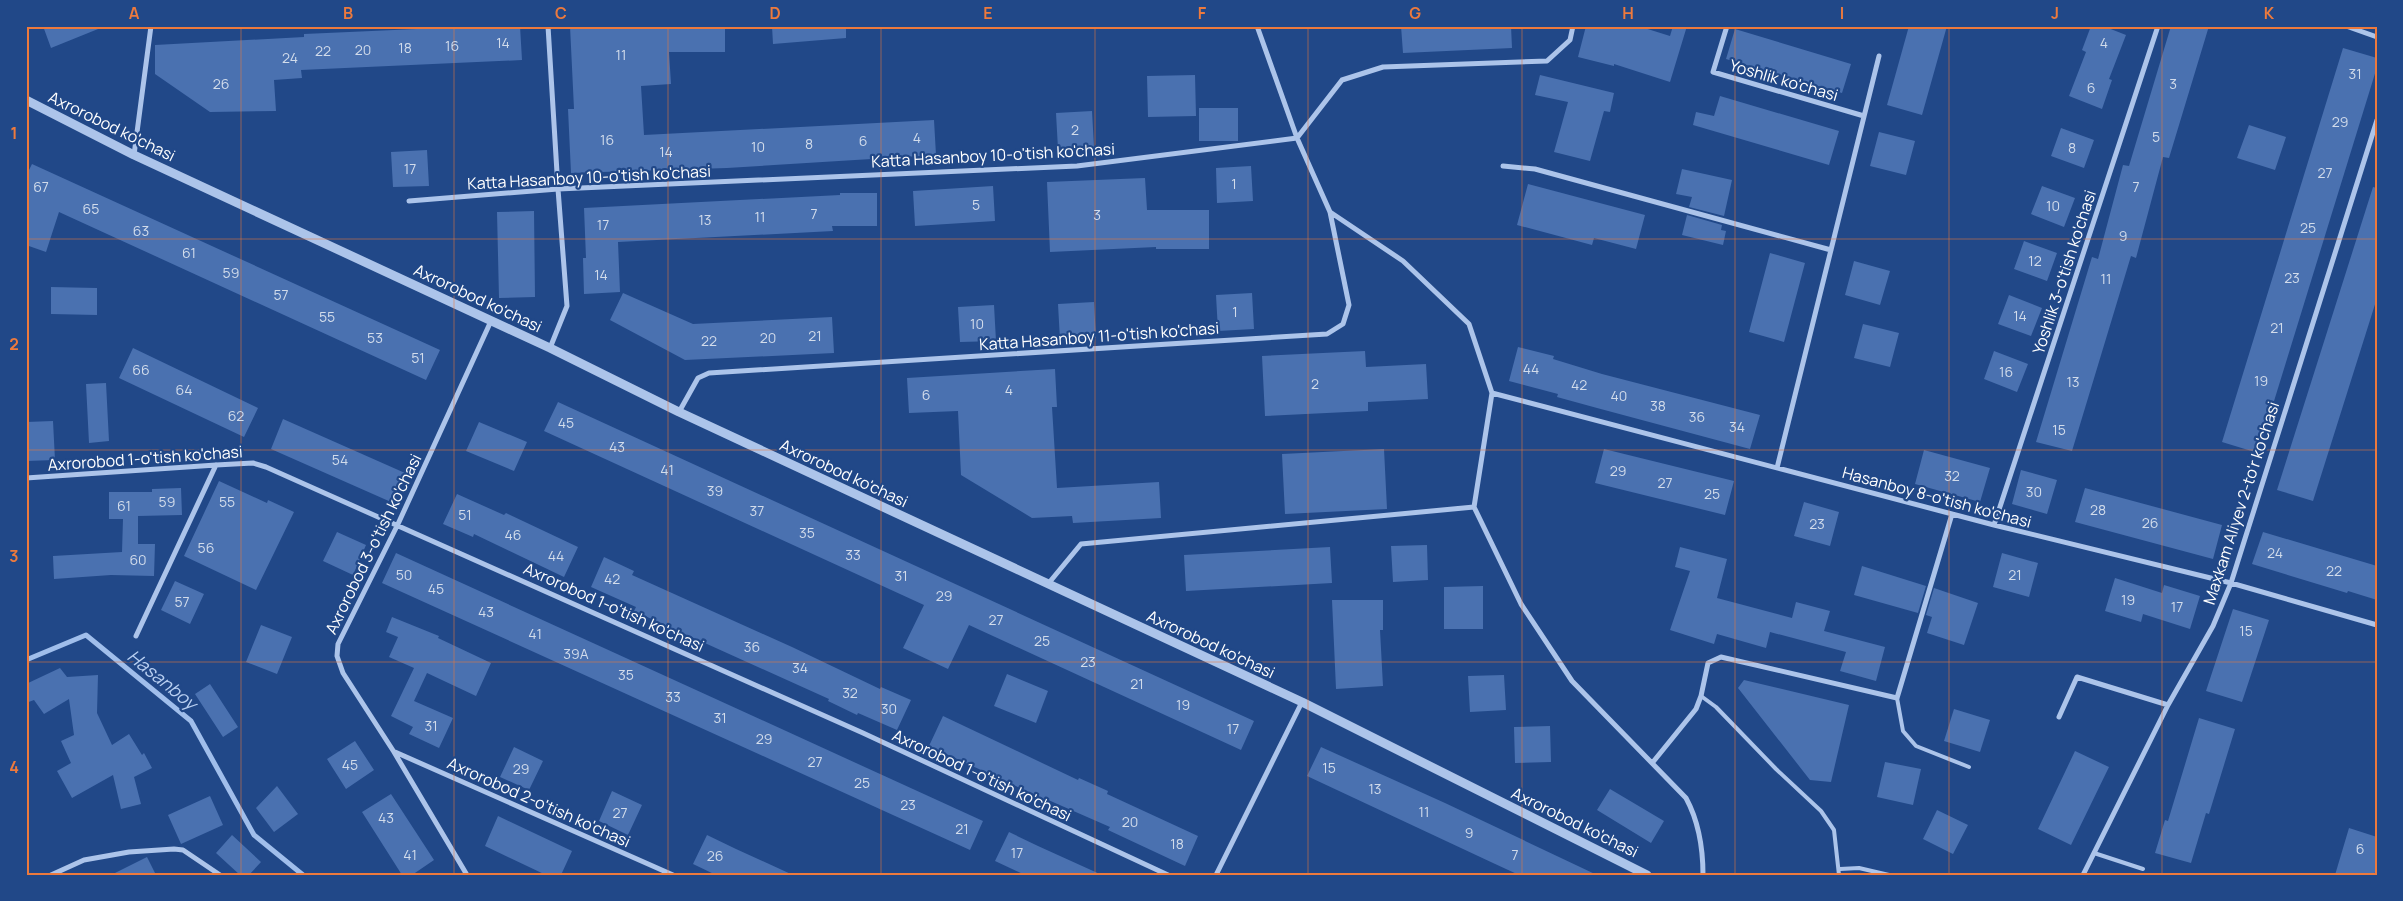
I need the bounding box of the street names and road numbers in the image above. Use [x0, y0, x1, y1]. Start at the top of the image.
street label: Yoshlik ko'chasi [1727, 54, 1841, 106]
street label: Axrorobod ko'chasi [45, 86, 179, 166]
street label: Katta Hasanboy 10-o'tish ko'chasi [871, 138, 1115, 172]
street label: Katta Hasanboy 10-o'tish ko'chasi [467, 160, 711, 194]
street label: Yoshlik 3-o'tish ko'chasi [2027, 187, 2101, 357]
street label: Axrorobod ko'chasi [410, 259, 546, 337]
street label: Katta Hasanboy 11-o'tish ko'chasi [978, 317, 1220, 355]
street label: Maxkam Aliyev 2-to'r ko'chasi [2198, 399, 2284, 607]
street label: Axrorobod ko'chasi [776, 434, 912, 512]
street label: Axrorobod 1-o'tish ko'chasi [47, 440, 243, 476]
street label: Axrorobod 3-o'tish ko'chasi [320, 450, 426, 638]
street label: Hasanboy 8-o'tish ko'chasi [1840, 461, 2034, 533]
street label: Axrorobod 1-o'tish ko'chasi [520, 557, 708, 657]
street label: Axrorobod ko'chasi [1143, 605, 1279, 683]
street label: Axrorobod 1-o'tish ko'chasi [889, 724, 1075, 826]
street label: Axrorobod 2-o'tish ko'chasi [444, 752, 634, 852]
street label: Axrorobod ko'chasi [1508, 782, 1642, 862]

